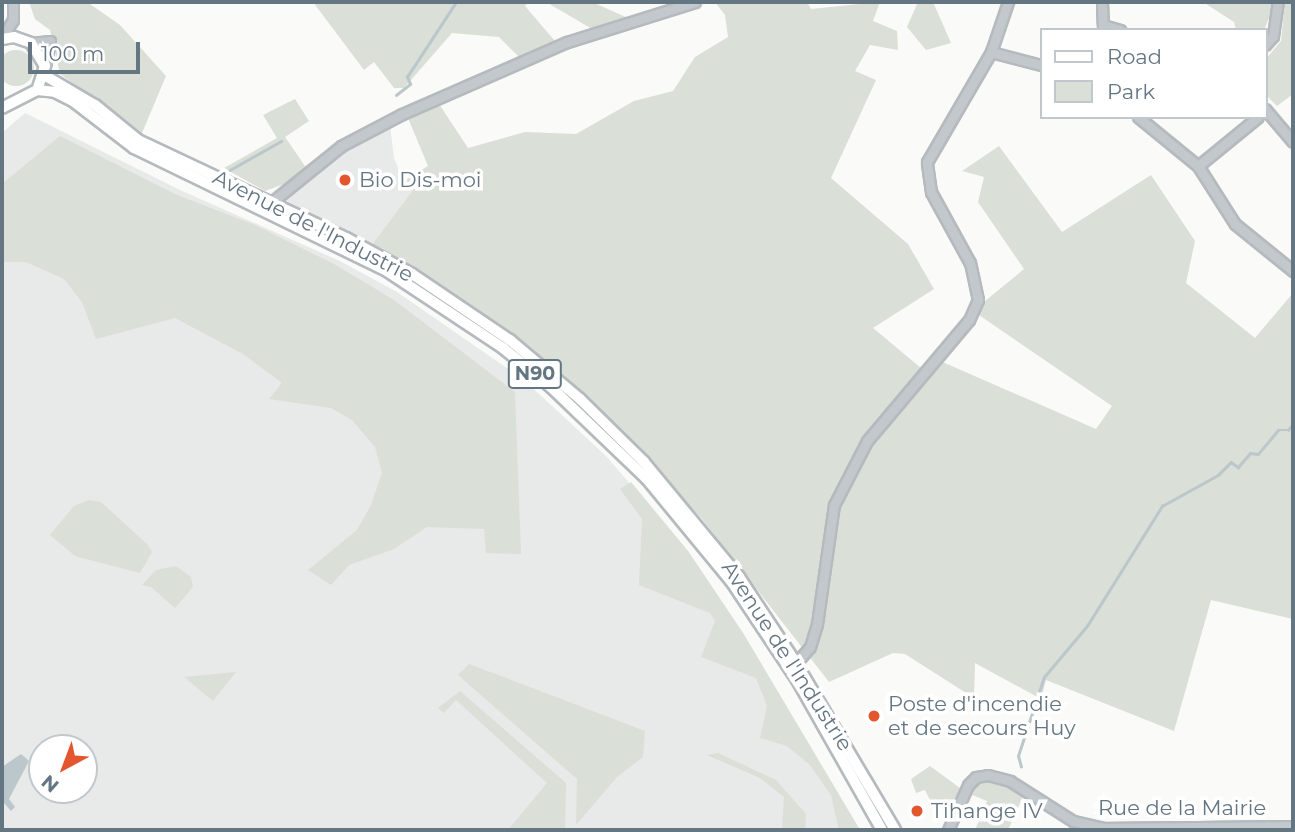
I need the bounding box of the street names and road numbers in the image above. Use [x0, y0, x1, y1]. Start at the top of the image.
street label: Avenue de l'Industrie [209, 165, 417, 287]
road number: N90 [507, 358, 563, 390]
street label: Avenue de l'Industrie [716, 556, 858, 756]
street label: Rue de la Mairie [1098, 795, 1266, 821]

